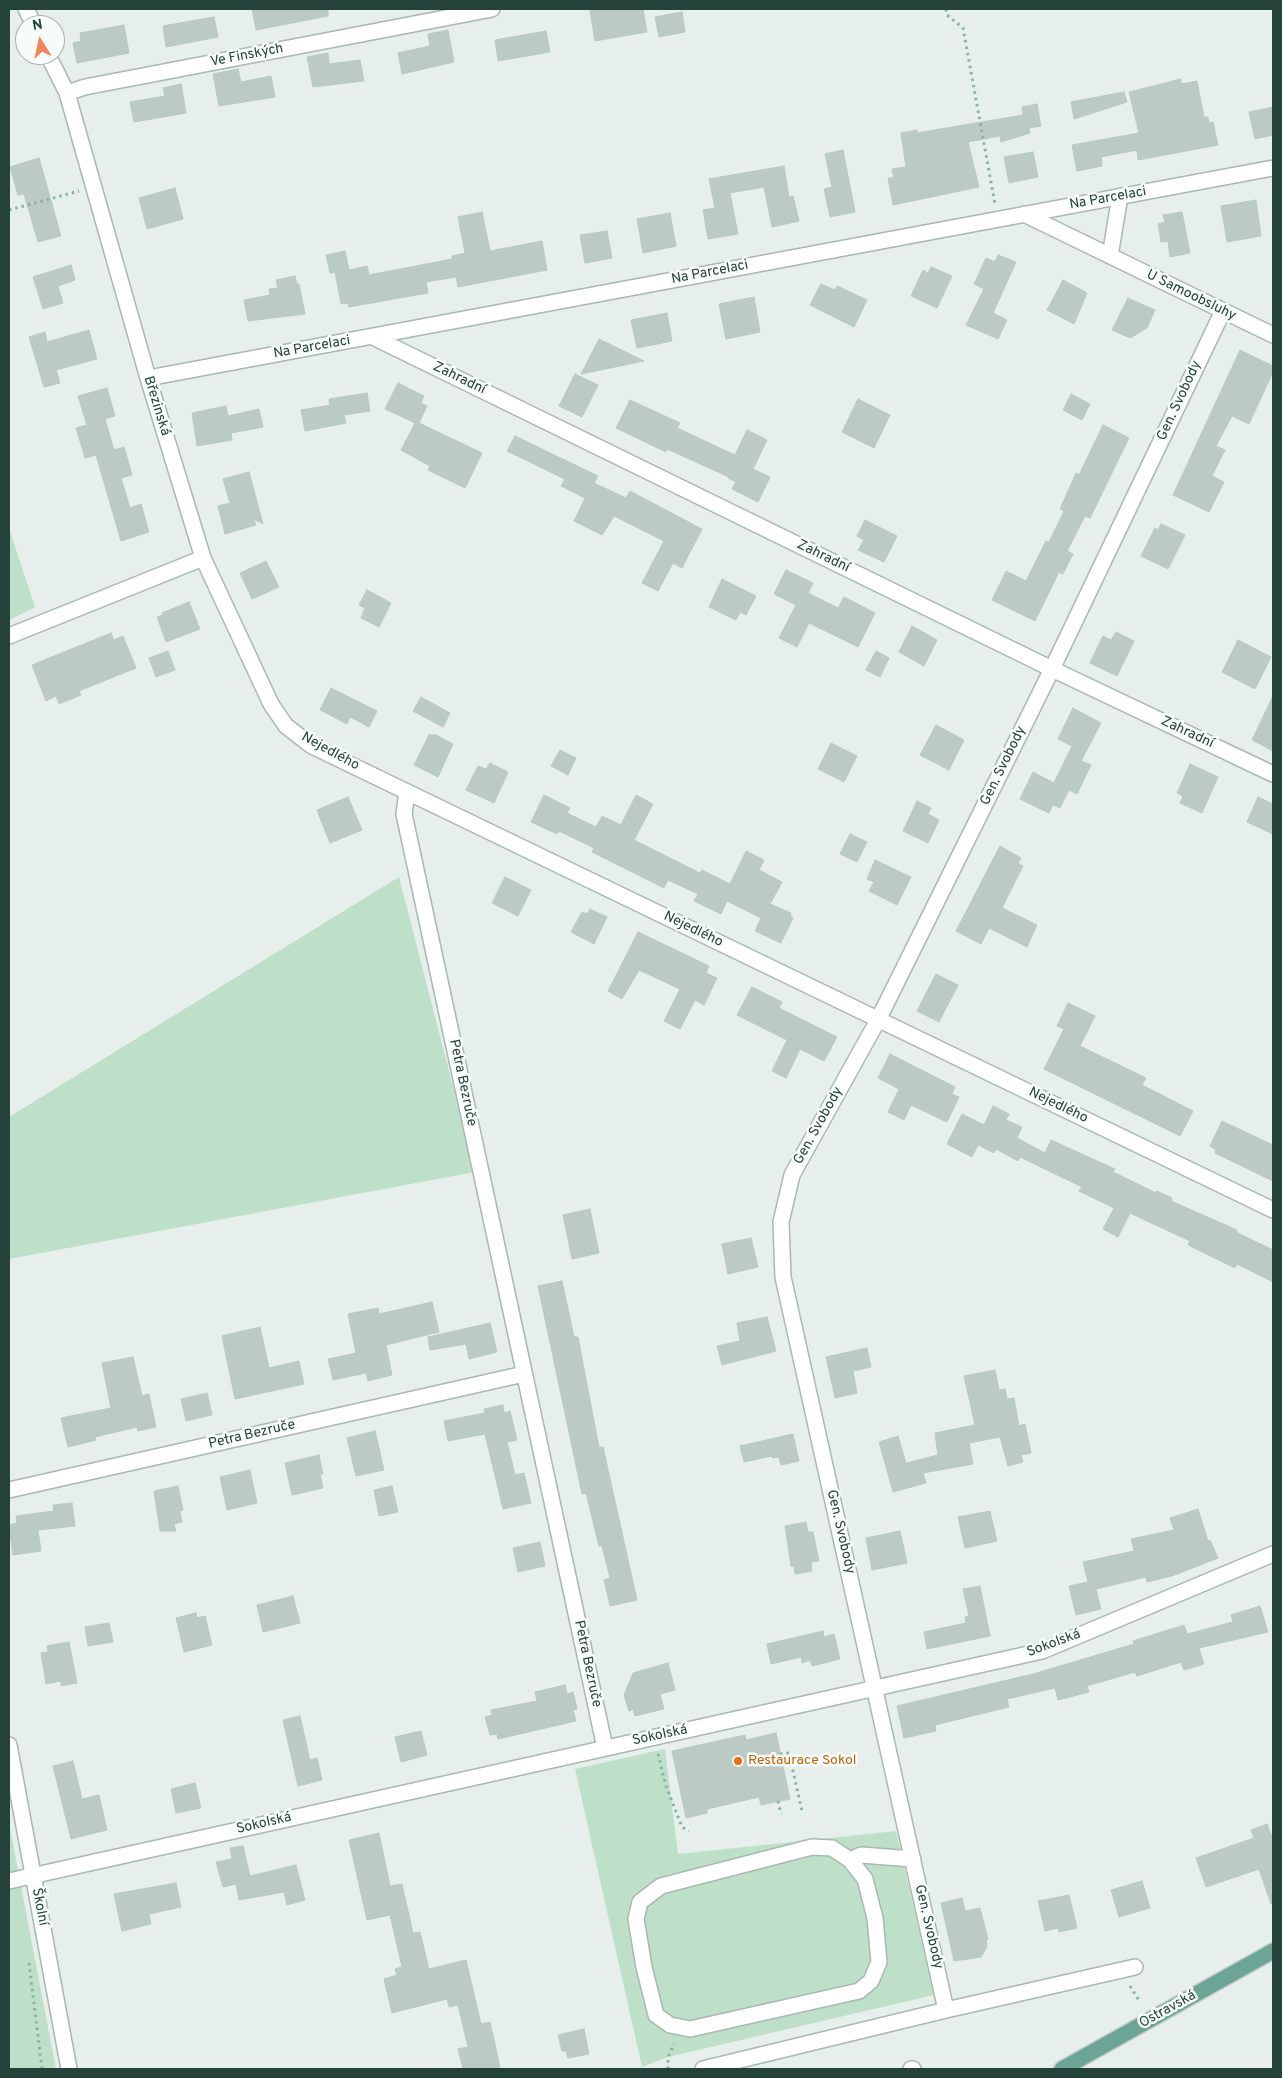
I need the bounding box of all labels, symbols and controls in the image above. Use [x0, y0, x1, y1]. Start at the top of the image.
north arrow [15, 15, 65, 65]
text: N [31, 16, 44, 35]
street label: Ve Finských [209, 41, 285, 71]
street label: Na Parcelaci [1068, 184, 1148, 214]
street label: Na Parcelaci [670, 257, 750, 289]
street label: U Samoobsluhy [1143, 267, 1239, 325]
street label: Na Parcelaci [272, 333, 352, 363]
street label: Gen. Svobody [1154, 358, 1206, 444]
street label: Zahradní [430, 359, 488, 399]
street label: Březinská [139, 374, 173, 438]
street label: Zahradní [794, 537, 852, 577]
street label: Zahradní [1158, 713, 1216, 753]
street label: Gen. Svobody [978, 724, 1030, 808]
street label: Nejedlého [298, 729, 362, 775]
street label: Nejedlého [661, 908, 725, 952]
street label: Petra Bezruče [445, 1038, 479, 1128]
street label: Gen. Svobody [791, 1084, 847, 1168]
street label: Nejedlého [1026, 1084, 1090, 1128]
street label: Petra Bezruče [207, 1417, 297, 1453]
street label: Gen. Svobody [822, 1488, 858, 1576]
street label: Petra Bezruče [570, 1619, 604, 1709]
street label: Sokolská [1025, 1627, 1083, 1661]
street label: Sokolská [631, 1722, 689, 1750]
place label: Restaurace Sokol [748, 1753, 856, 1769]
marker: Restaurace Sokol [732, 1755, 744, 1767]
street label: Sokolská [235, 1810, 293, 1838]
street label: Gen. Svobody [910, 1883, 946, 1971]
street label: Školní [27, 1887, 51, 1927]
street label: Ostravská [1137, 1988, 1199, 2032]

